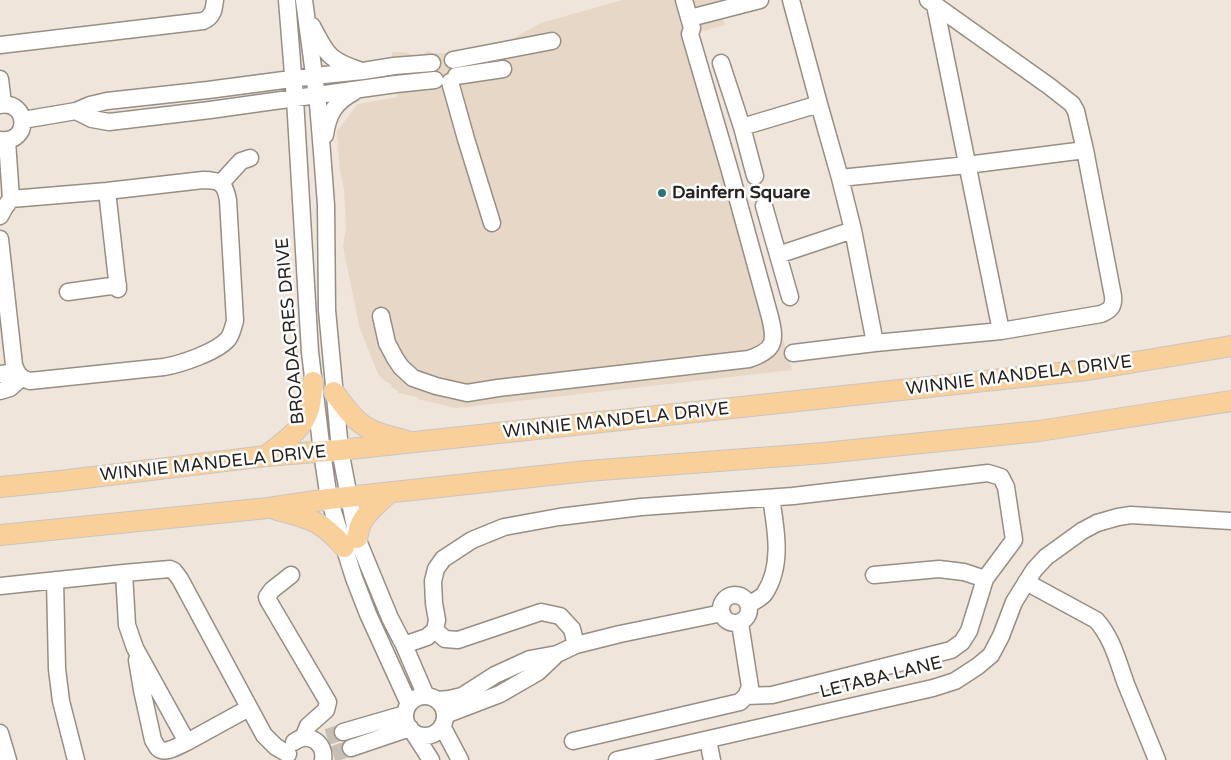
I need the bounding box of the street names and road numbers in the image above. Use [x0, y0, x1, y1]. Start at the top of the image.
street label: BROADACRES DRIVE [272, 237, 310, 425]
street label: WINNIE MANDELA DRIVE [905, 351, 1133, 401]
street label: WINNIE MANDELA DRIVE [502, 398, 730, 444]
street label: WINNIE MANDELA DRIVE [99, 441, 327, 487]
street label: LETABA LANE [818, 652, 944, 704]

